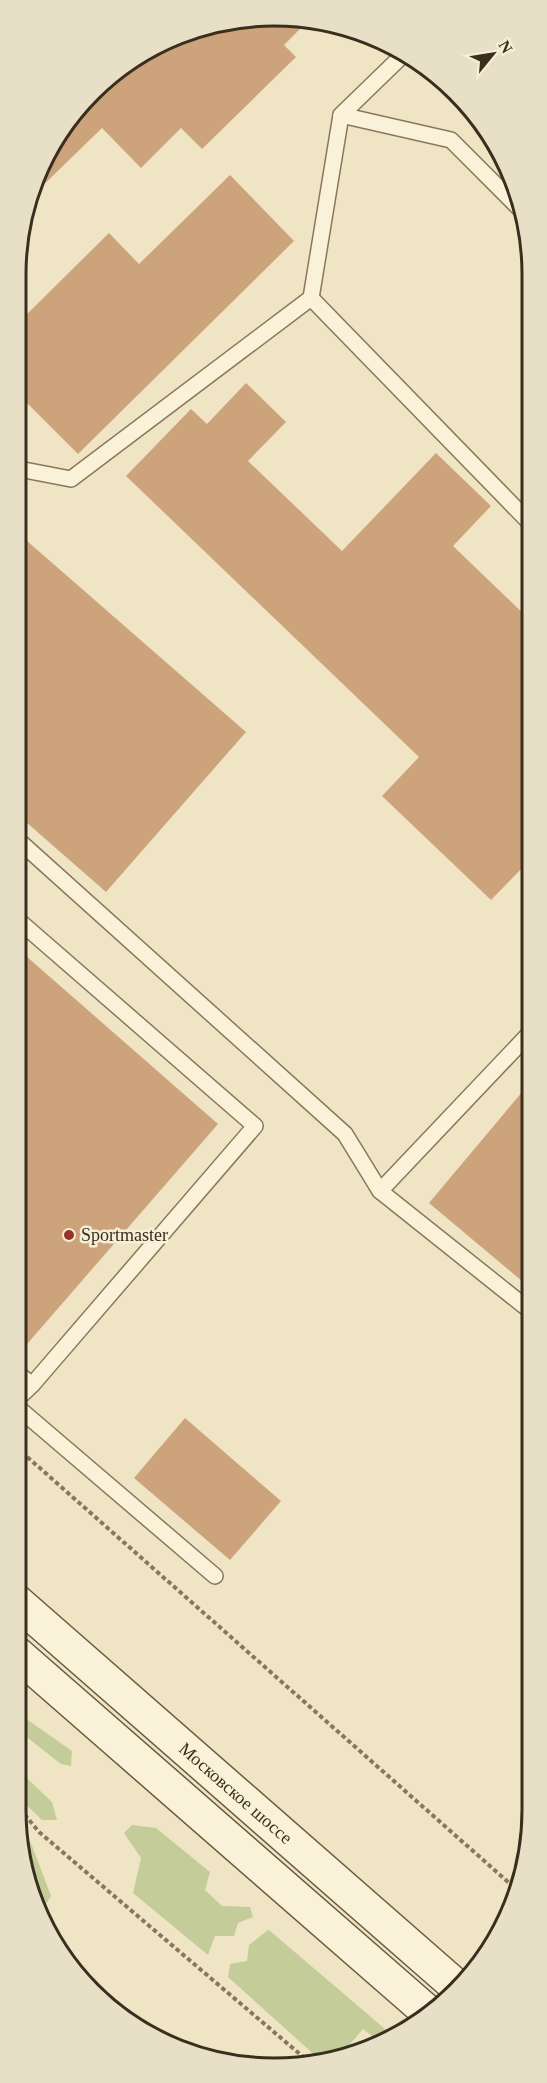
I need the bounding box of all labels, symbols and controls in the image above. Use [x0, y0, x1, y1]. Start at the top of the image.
north arrow [463, 24, 523, 84]
text: N [495, 37, 516, 56]
place label: Sportmaster [81, 1225, 168, 1245]
marker: Sportmaster [62, 1228, 76, 1242]
street label: Московское шоссе [175, 1739, 296, 1848]

